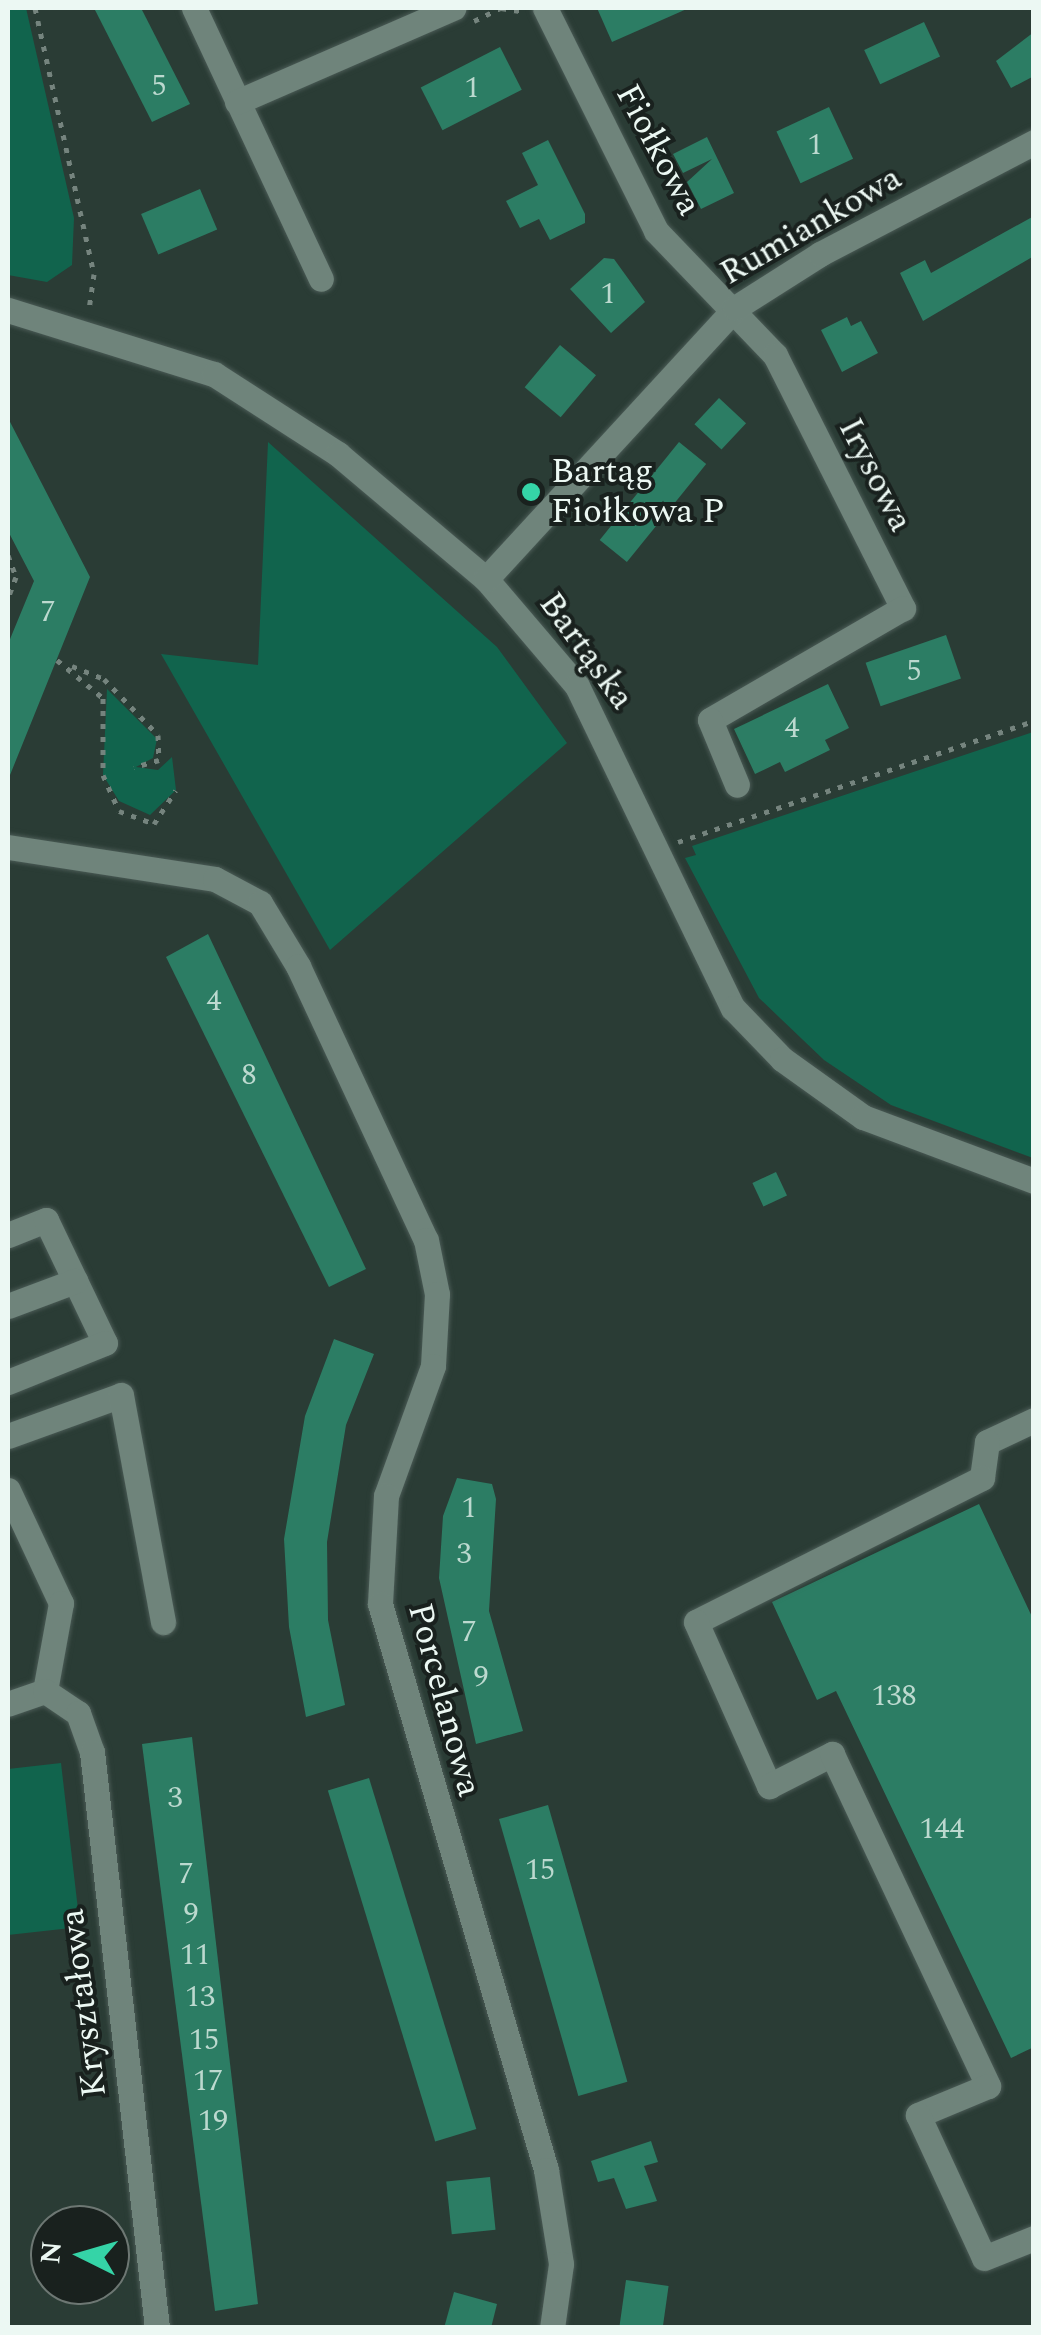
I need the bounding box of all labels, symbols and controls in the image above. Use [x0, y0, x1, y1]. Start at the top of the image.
house number: 5 [152, 68, 166, 104]
house number: 1 [465, 70, 479, 106]
street label: Fiołkowa [606, 77, 710, 223]
house number: 1 [808, 127, 822, 163]
street label: Rumiankowa [713, 157, 909, 295]
house number: 1 [601, 276, 615, 312]
street label: Irysowa [829, 411, 921, 539]
place label: Bartąg Fiołkowa P [551, 451, 725, 533]
marker: Bartąg Fiołkowa P [520, 481, 542, 503]
street label: Bartąska [529, 584, 643, 718]
house number: 7 [41, 594, 55, 630]
house number: 5 [907, 653, 921, 689]
house number: 4 [785, 710, 799, 746]
house number: 4 [207, 983, 221, 1019]
house number: 8 [242, 1057, 256, 1093]
house number: 1 [462, 1490, 476, 1526]
house number: 3 [457, 1536, 471, 1572]
street label: Porcelanowa [398, 1599, 490, 1801]
house number: 7 [462, 1614, 476, 1650]
house number: 9 [474, 1659, 488, 1695]
house number: 138 [872, 1678, 916, 1714]
house number: 3 [168, 1780, 182, 1816]
house number: 144 [920, 1811, 964, 1847]
house number: 15 [525, 1852, 555, 1888]
house number: 7 [179, 1856, 193, 1892]
house number: 9 [184, 1896, 198, 1932]
street label: Kryształowa [52, 1906, 116, 2100]
house number: 11 [180, 1937, 210, 1973]
house number: 13 [185, 1979, 215, 2015]
house number: 15 [189, 2022, 219, 2058]
house number: 17 [193, 2063, 223, 2099]
house number: 19 [198, 2103, 228, 2139]
north arrow [30, 2205, 130, 2305]
text: N [29, 2239, 74, 2266]

